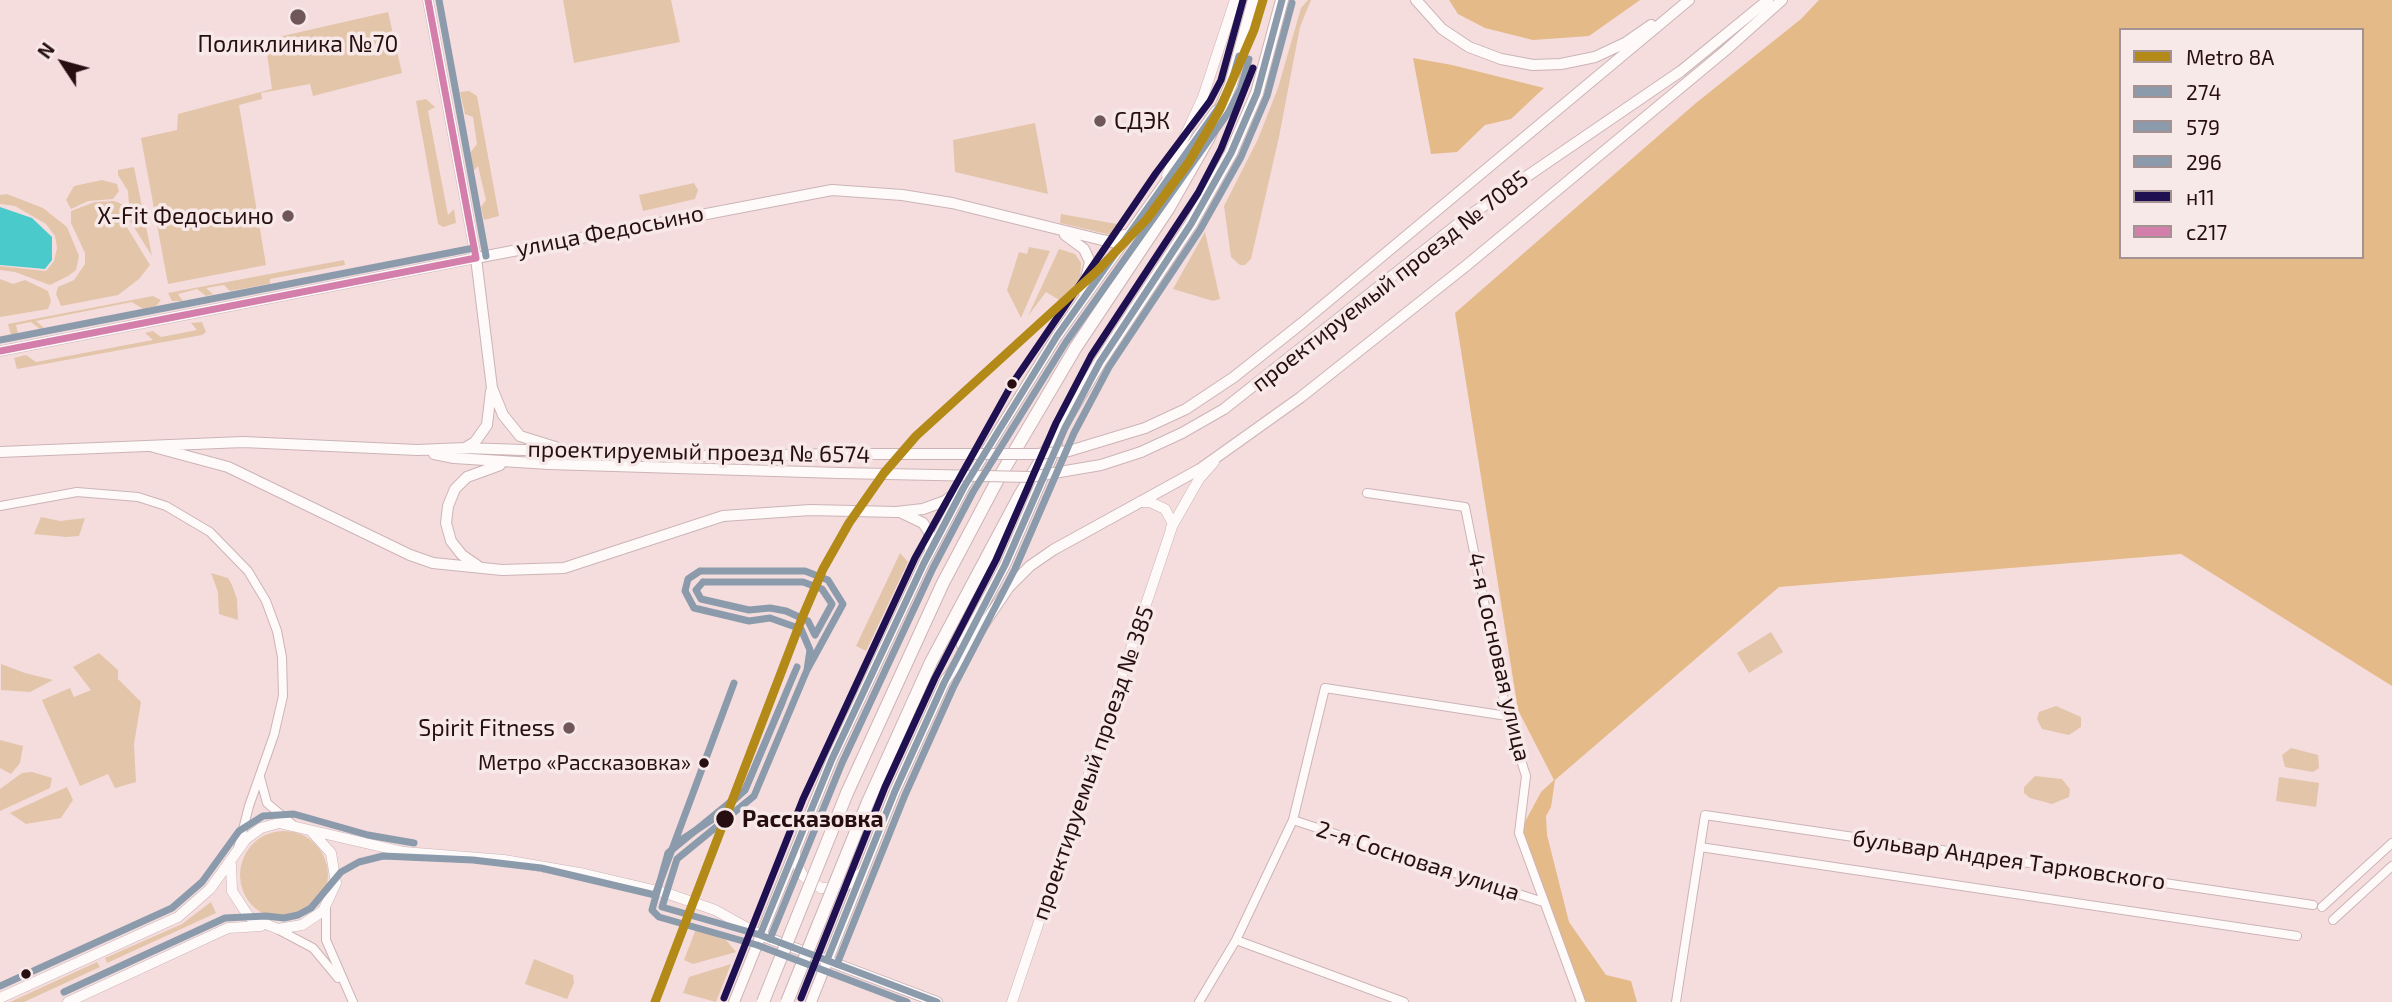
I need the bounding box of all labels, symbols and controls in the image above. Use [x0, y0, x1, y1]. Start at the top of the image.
marker: Поликлиника №70 [288, 7, 308, 27]
north arrow [28, 28, 98, 98]
legend [2119, 28, 2364, 259]
place label: Поликлиника №70 [198, 30, 398, 58]
text: N [32, 38, 59, 63]
text: Metro 8А [2186, 44, 2274, 69]
text: 274 [2186, 79, 2221, 104]
place label: СДЭК [1114, 107, 1170, 135]
marker: СДЭК [1092, 113, 1108, 129]
text: 579 [2186, 114, 2220, 139]
text: 296 [2186, 149, 2222, 174]
street label: проектируемый проезд № 7085 [1246, 164, 1534, 398]
text: н11 [2186, 184, 2215, 209]
street label: улица Федосьино [514, 199, 706, 263]
place label: X-Fit Федосьино [97, 202, 274, 230]
marker: X-Fit Федосьино [280, 208, 296, 224]
text: с217 [2186, 219, 2227, 244]
unlabelled marker [1005, 377, 1019, 391]
street label: проектируемый проезд № 6574 [527, 435, 871, 469]
street label: 4-я Сосновая улица [1462, 550, 1536, 764]
street label: проектируемый проезд № 385 [1026, 602, 1160, 924]
place label: Spirit Fitness [418, 714, 555, 742]
marker: Spirit Fitness [561, 720, 577, 736]
place label: Метро «Рассказовка» [478, 750, 691, 776]
marker: Метро «Рассказовка» [697, 756, 711, 770]
place label: Рассказовка [742, 805, 884, 833]
marker: Рассказовка [714, 808, 736, 830]
street label: 2-я Сосновая улица [1313, 815, 1523, 907]
street label: бульвар Андрея Тарковского [1851, 824, 2167, 896]
unlabelled marker [19, 967, 33, 981]

